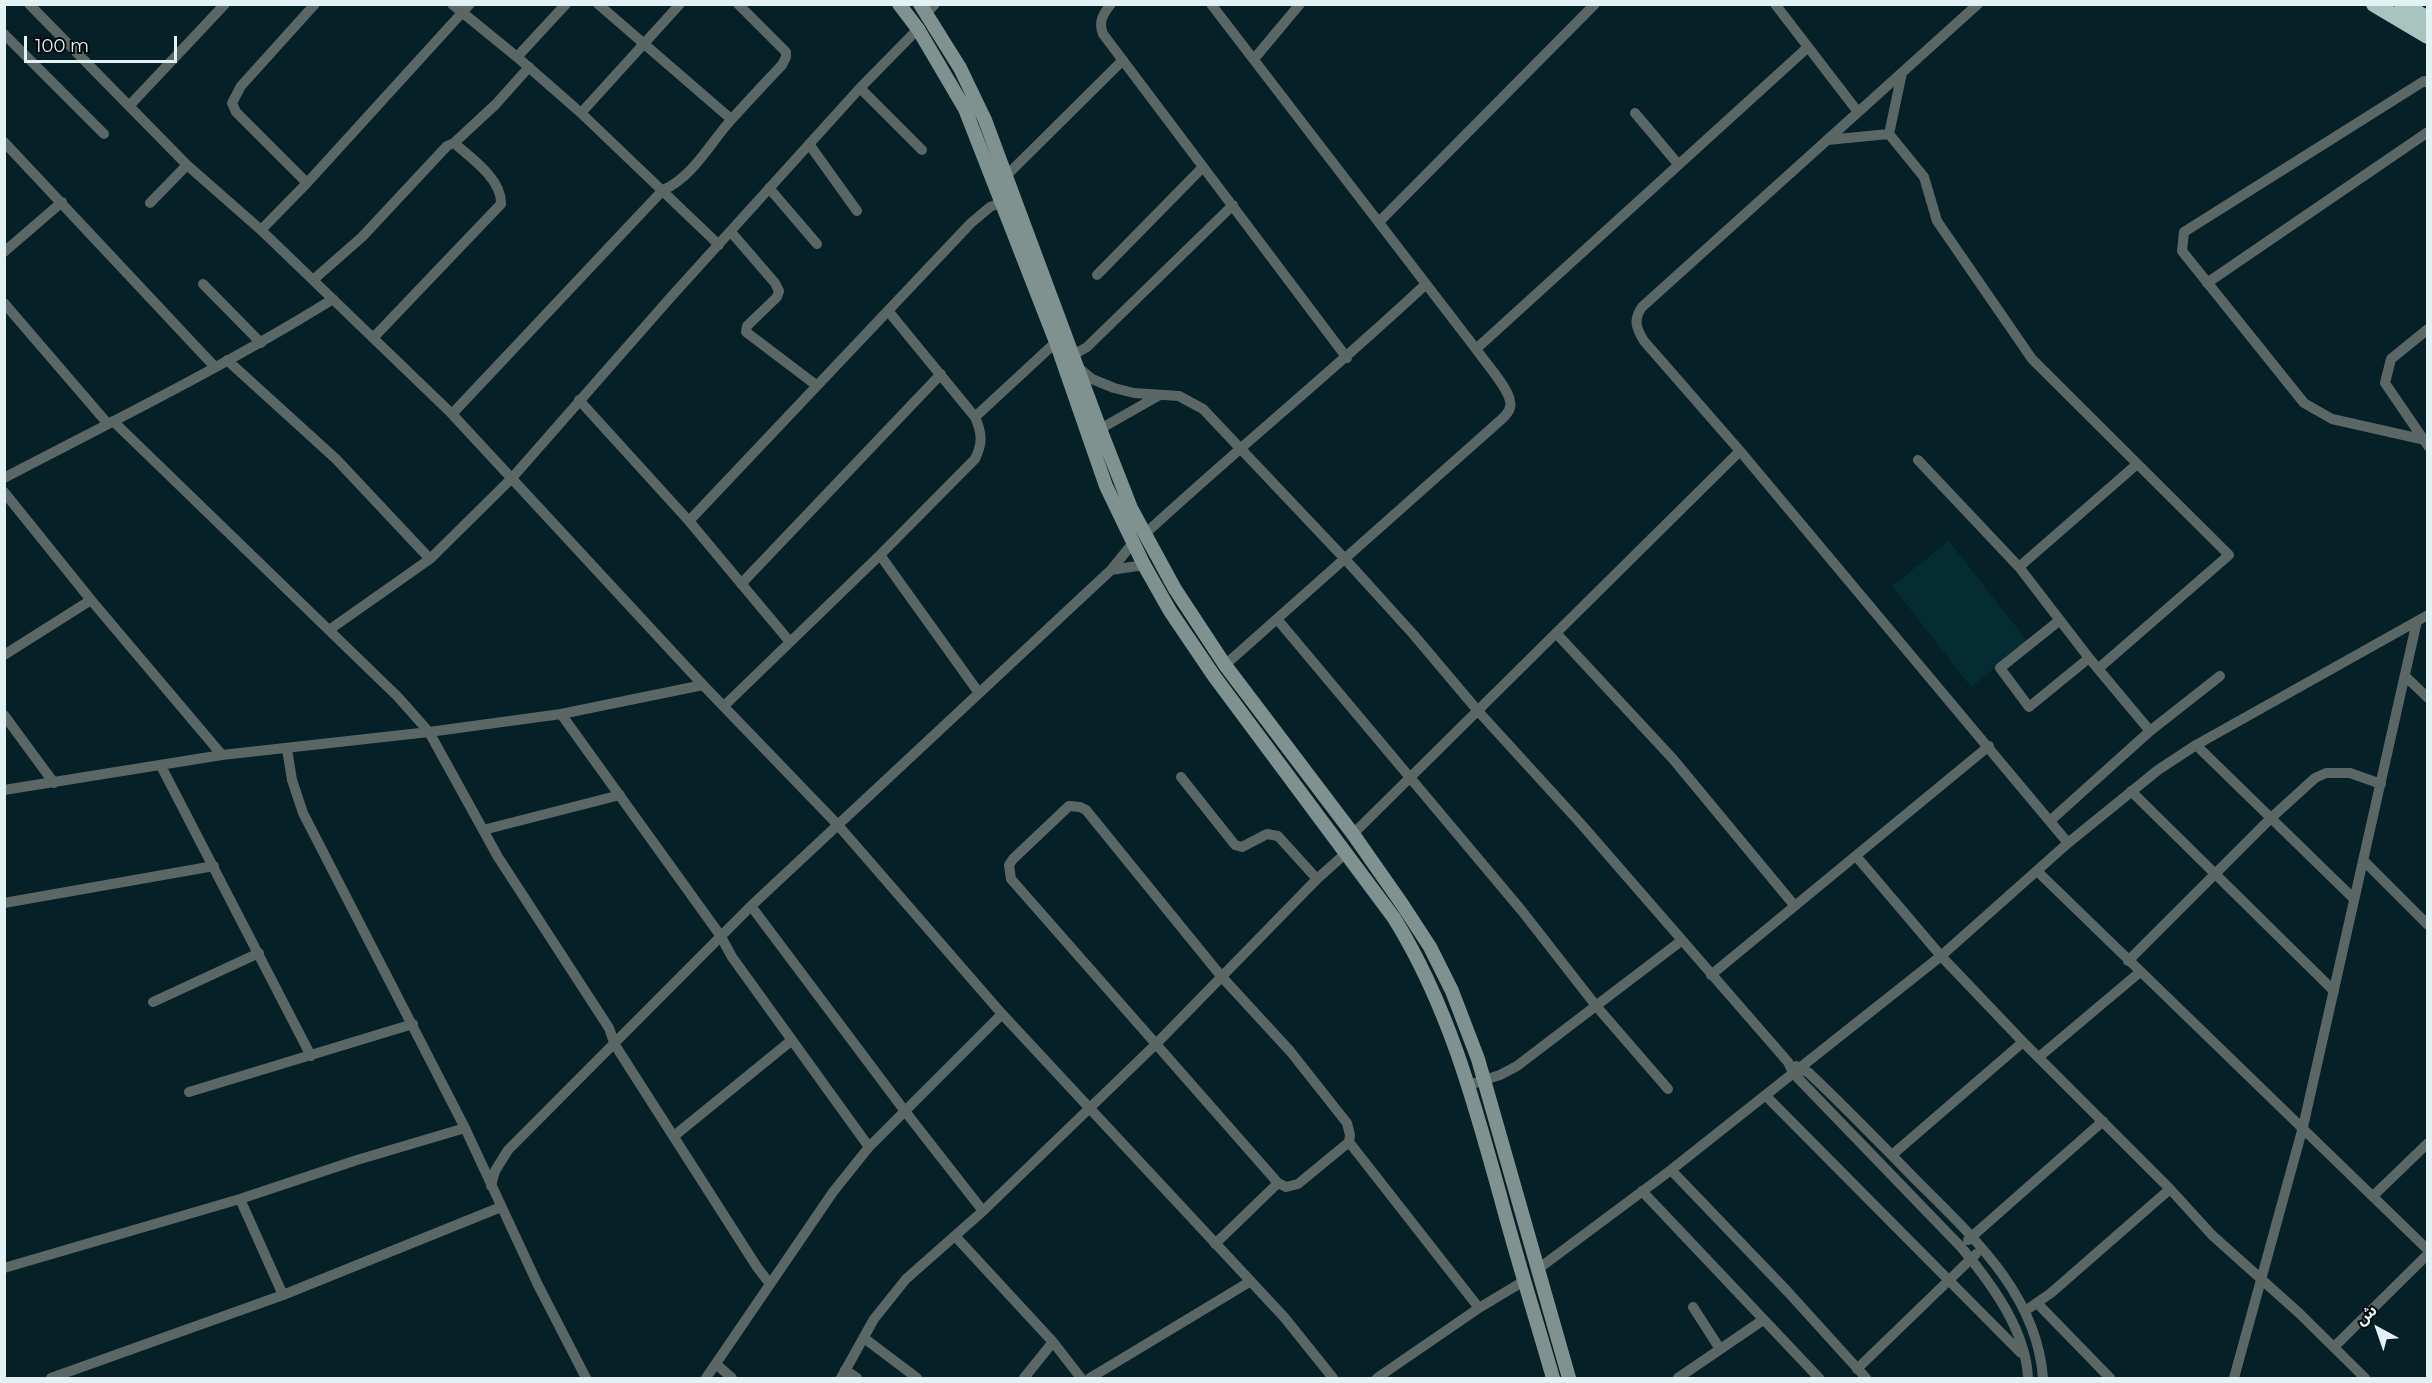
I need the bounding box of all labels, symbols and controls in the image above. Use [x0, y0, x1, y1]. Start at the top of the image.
scale bar [27, 24, 180, 62]
text: 100 m [35, 35, 89, 57]
north arrow [2348, 1299, 2408, 1359]
text: ش [2352, 1301, 2381, 1329]

